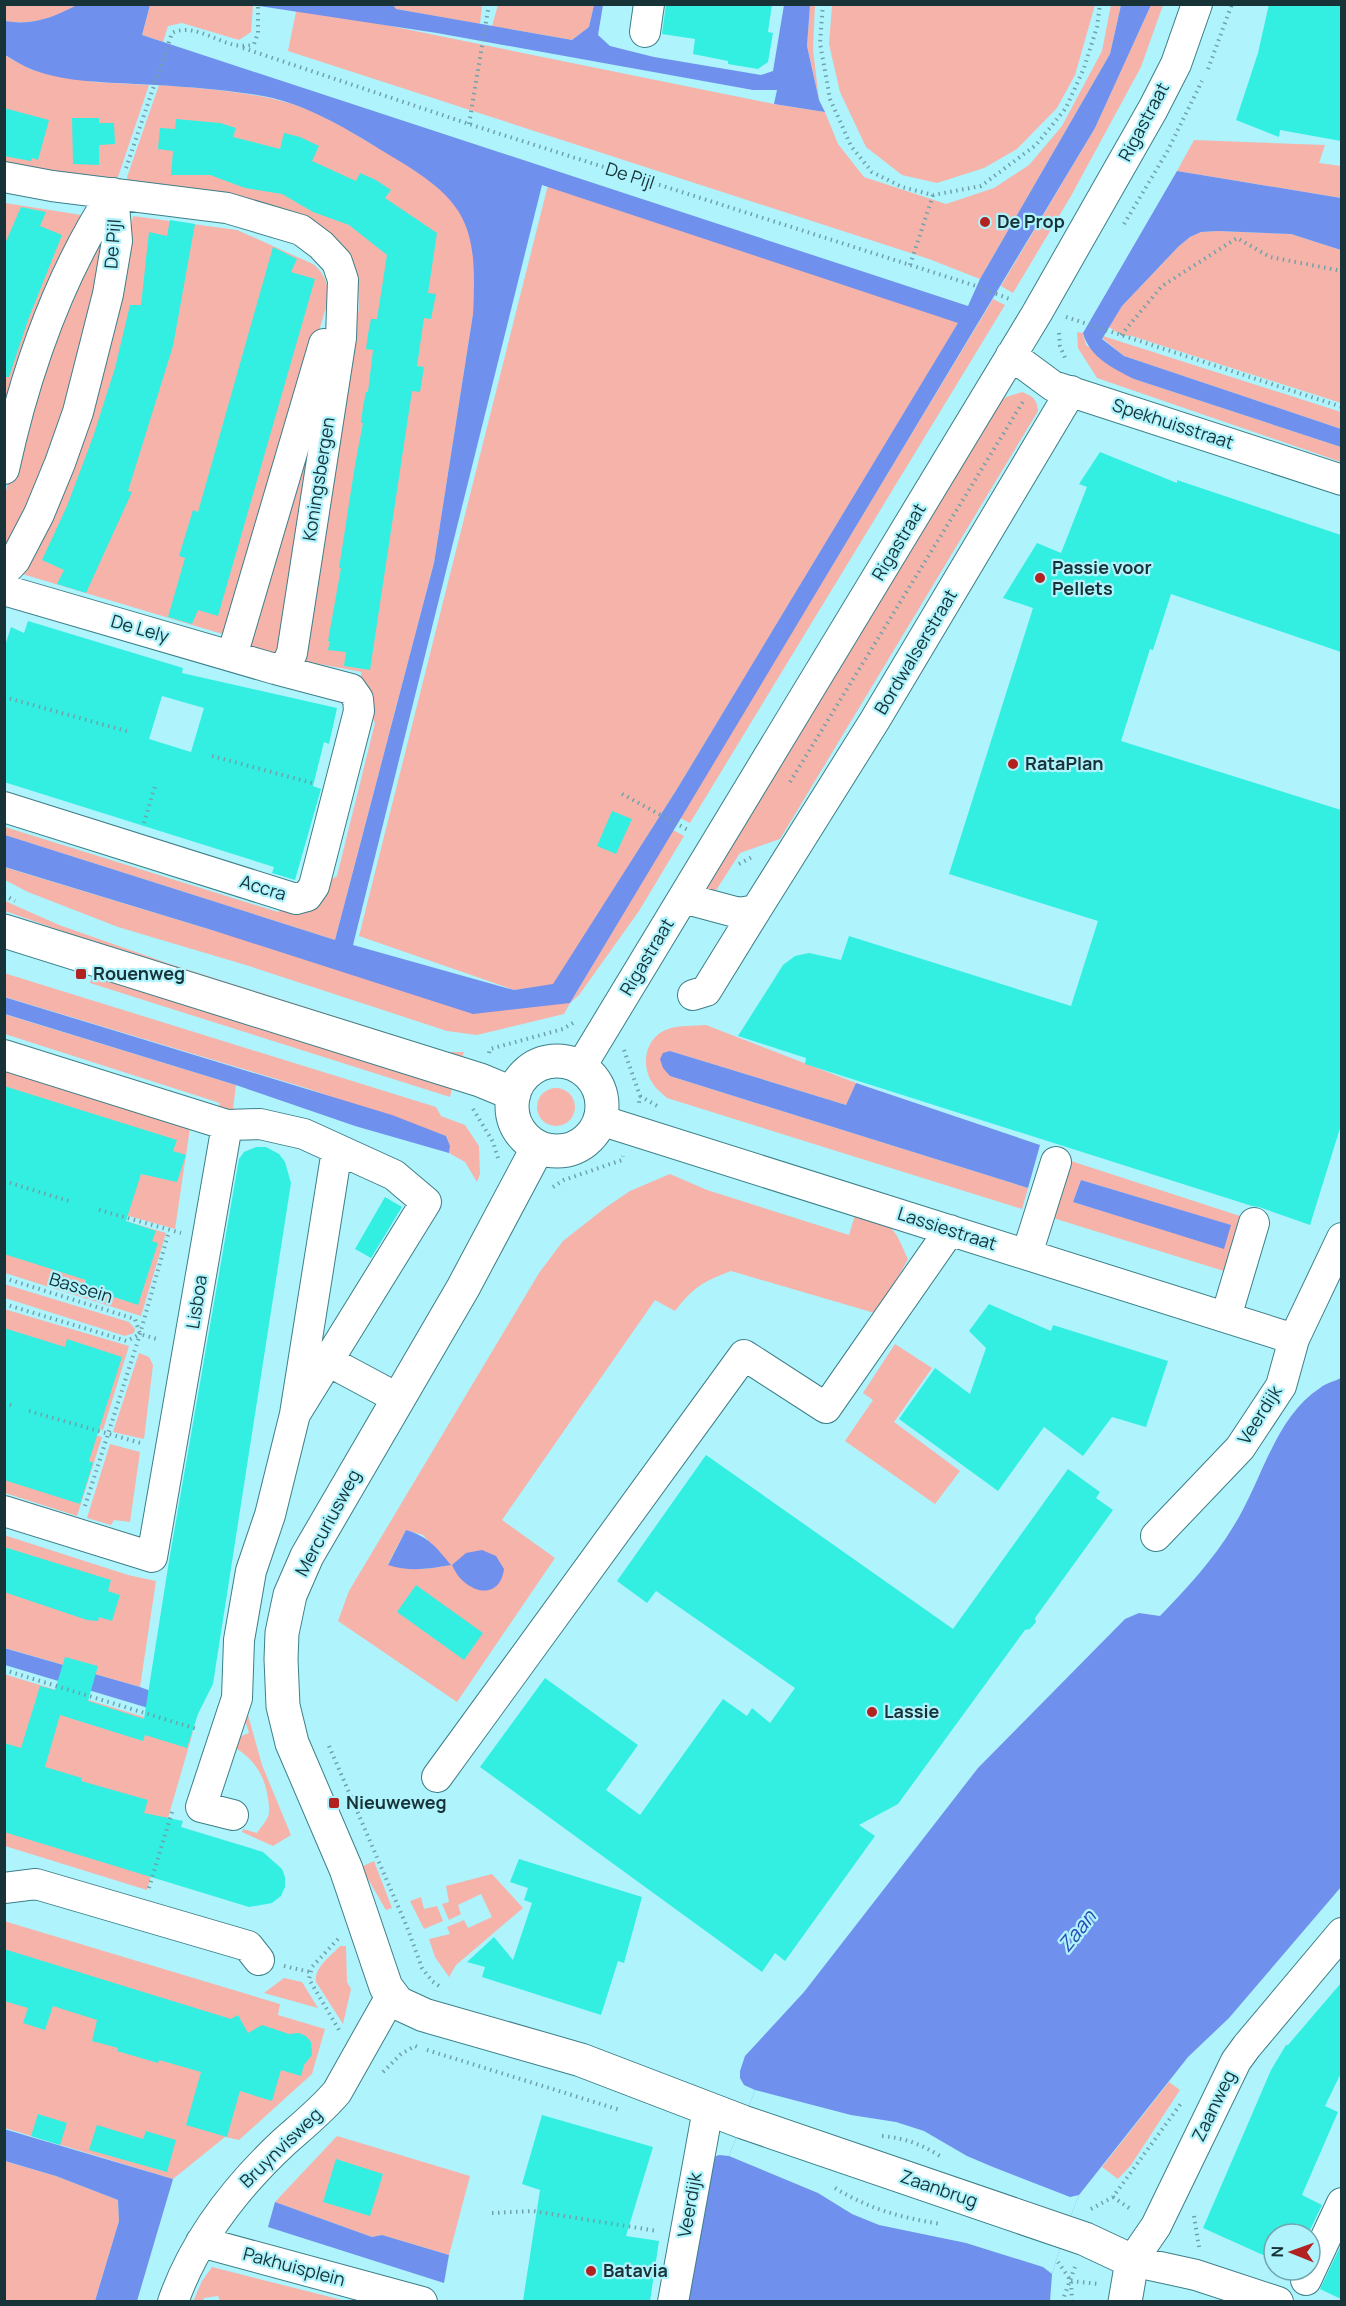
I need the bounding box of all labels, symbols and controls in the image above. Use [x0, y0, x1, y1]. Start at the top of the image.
street label: Rigastraat [1112, 78, 1174, 165]
street label: De Pijl [603, 156, 658, 194]
place label: De Prop [997, 209, 1065, 233]
marker: De Prop [978, 215, 992, 229]
street label: De Pijl [98, 218, 126, 270]
street label: Spekhuisstraat [1110, 392, 1237, 454]
street label: Koningsbergen [296, 415, 340, 543]
street label: Rigastraat [866, 498, 931, 585]
place label: Passie voor Pellets [1052, 555, 1152, 600]
marker: Passie voor Pellets [1033, 571, 1047, 585]
street label: Bordwalserstraat [868, 584, 962, 719]
street label: De Lely [108, 608, 173, 648]
place label: RataPlan [1025, 751, 1104, 775]
marker: RataPlan [1006, 757, 1020, 771]
street label: Accra [237, 869, 289, 905]
street label: Rigastraat [614, 913, 679, 1000]
place label: Rouenweg [93, 961, 185, 985]
marker: Rouenweg [74, 967, 88, 981]
street label: Lassiestraat [895, 1201, 1000, 1255]
street label: Bassein [47, 1266, 116, 1308]
street label: Lisboa [180, 1273, 212, 1330]
street label: Veerdijk [1232, 1379, 1287, 1449]
street label: Mercuriusweg [289, 1465, 365, 1580]
place label: Lassie [884, 1699, 940, 1723]
marker: Lassie [865, 1705, 879, 1719]
place label: Nieuweweg [346, 1790, 447, 1814]
marker: Nieuweweg [327, 1796, 341, 1810]
water label: Zaan [1052, 1903, 1102, 1957]
street label: Zaanweg [1186, 2066, 1241, 2145]
street label: Bruynvisweg [234, 2102, 327, 2193]
street label: Zaanbrug [897, 2164, 981, 2212]
street label: Veerdijk [672, 2169, 707, 2239]
north arrow [1262, 2222, 1322, 2282]
street label: Pakhuisplein [241, 2241, 348, 2291]
text: N [1266, 2246, 1288, 2258]
place label: Batavia [603, 2258, 668, 2282]
marker: Batavia [584, 2264, 598, 2278]

